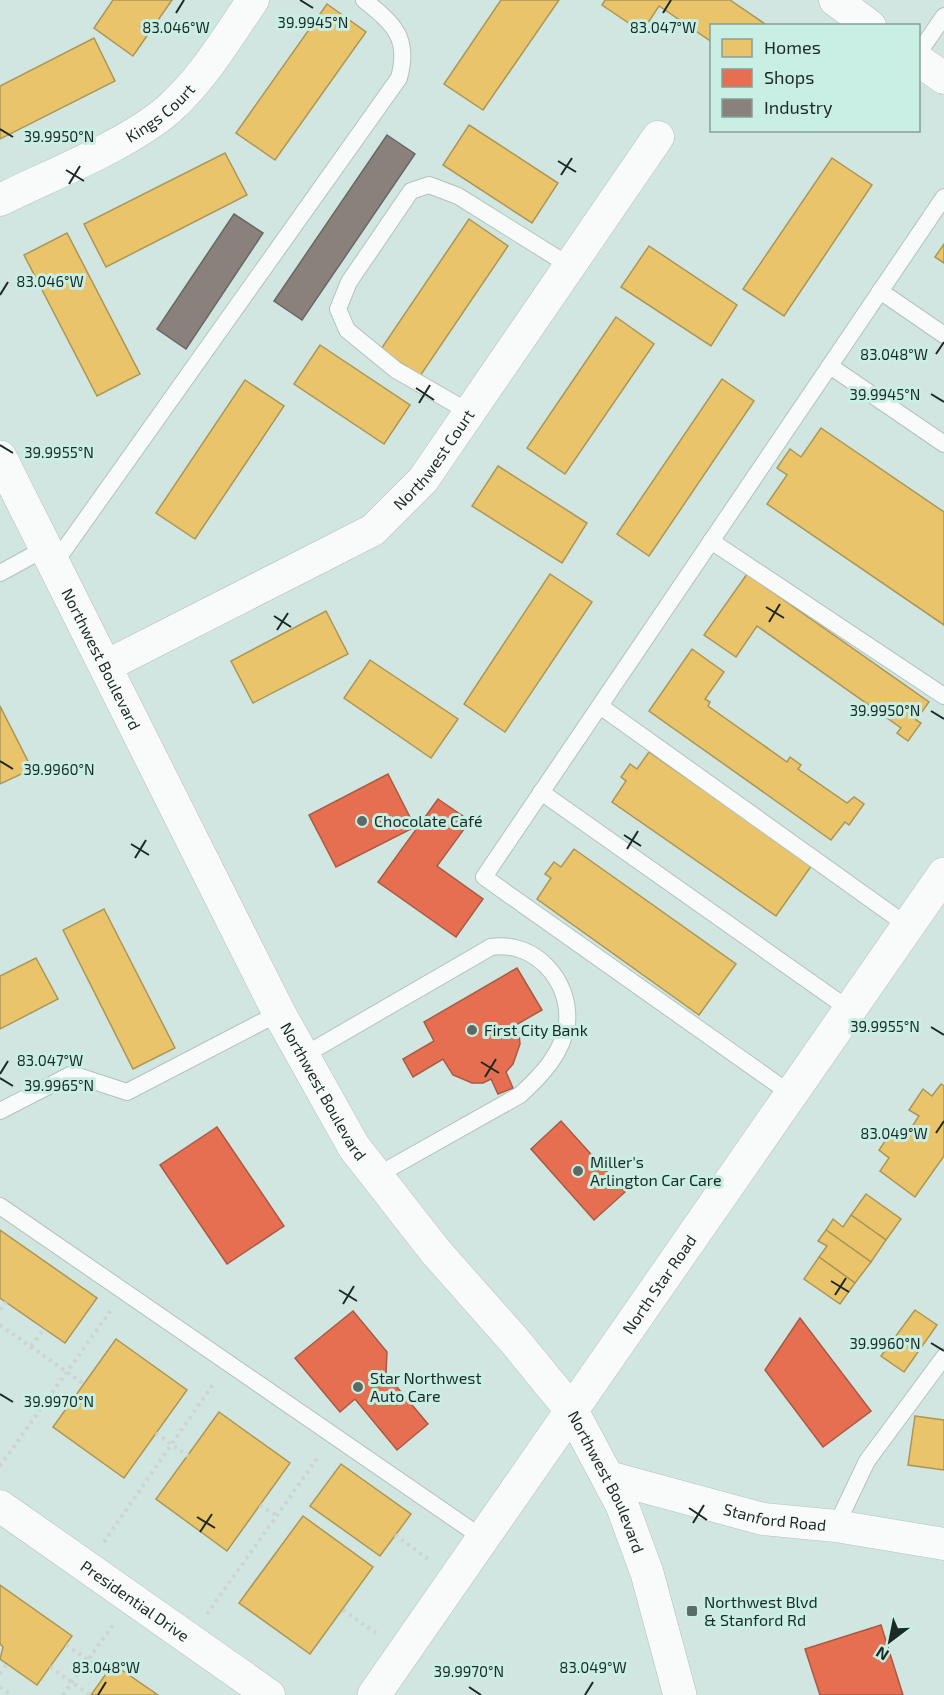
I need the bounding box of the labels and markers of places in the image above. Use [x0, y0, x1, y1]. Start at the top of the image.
place label: Chocolate Café [374, 811, 483, 830]
marker: Chocolate Café [355, 814, 369, 828]
place label: First City Bank [484, 1020, 588, 1039]
marker: First City Bank [465, 1023, 479, 1037]
place label: Miller's Arlington Car Care [590, 1152, 722, 1189]
marker: Miller's Arlington Car Care [571, 1164, 585, 1178]
place label: Star Northwest Auto Care [370, 1368, 482, 1405]
marker: Star Northwest Auto Care [351, 1380, 365, 1394]
place label: Northwest Blvd & Stanford Rd [704, 1592, 818, 1629]
marker: Northwest Blvd & Stanford Rd [685, 1604, 699, 1618]

